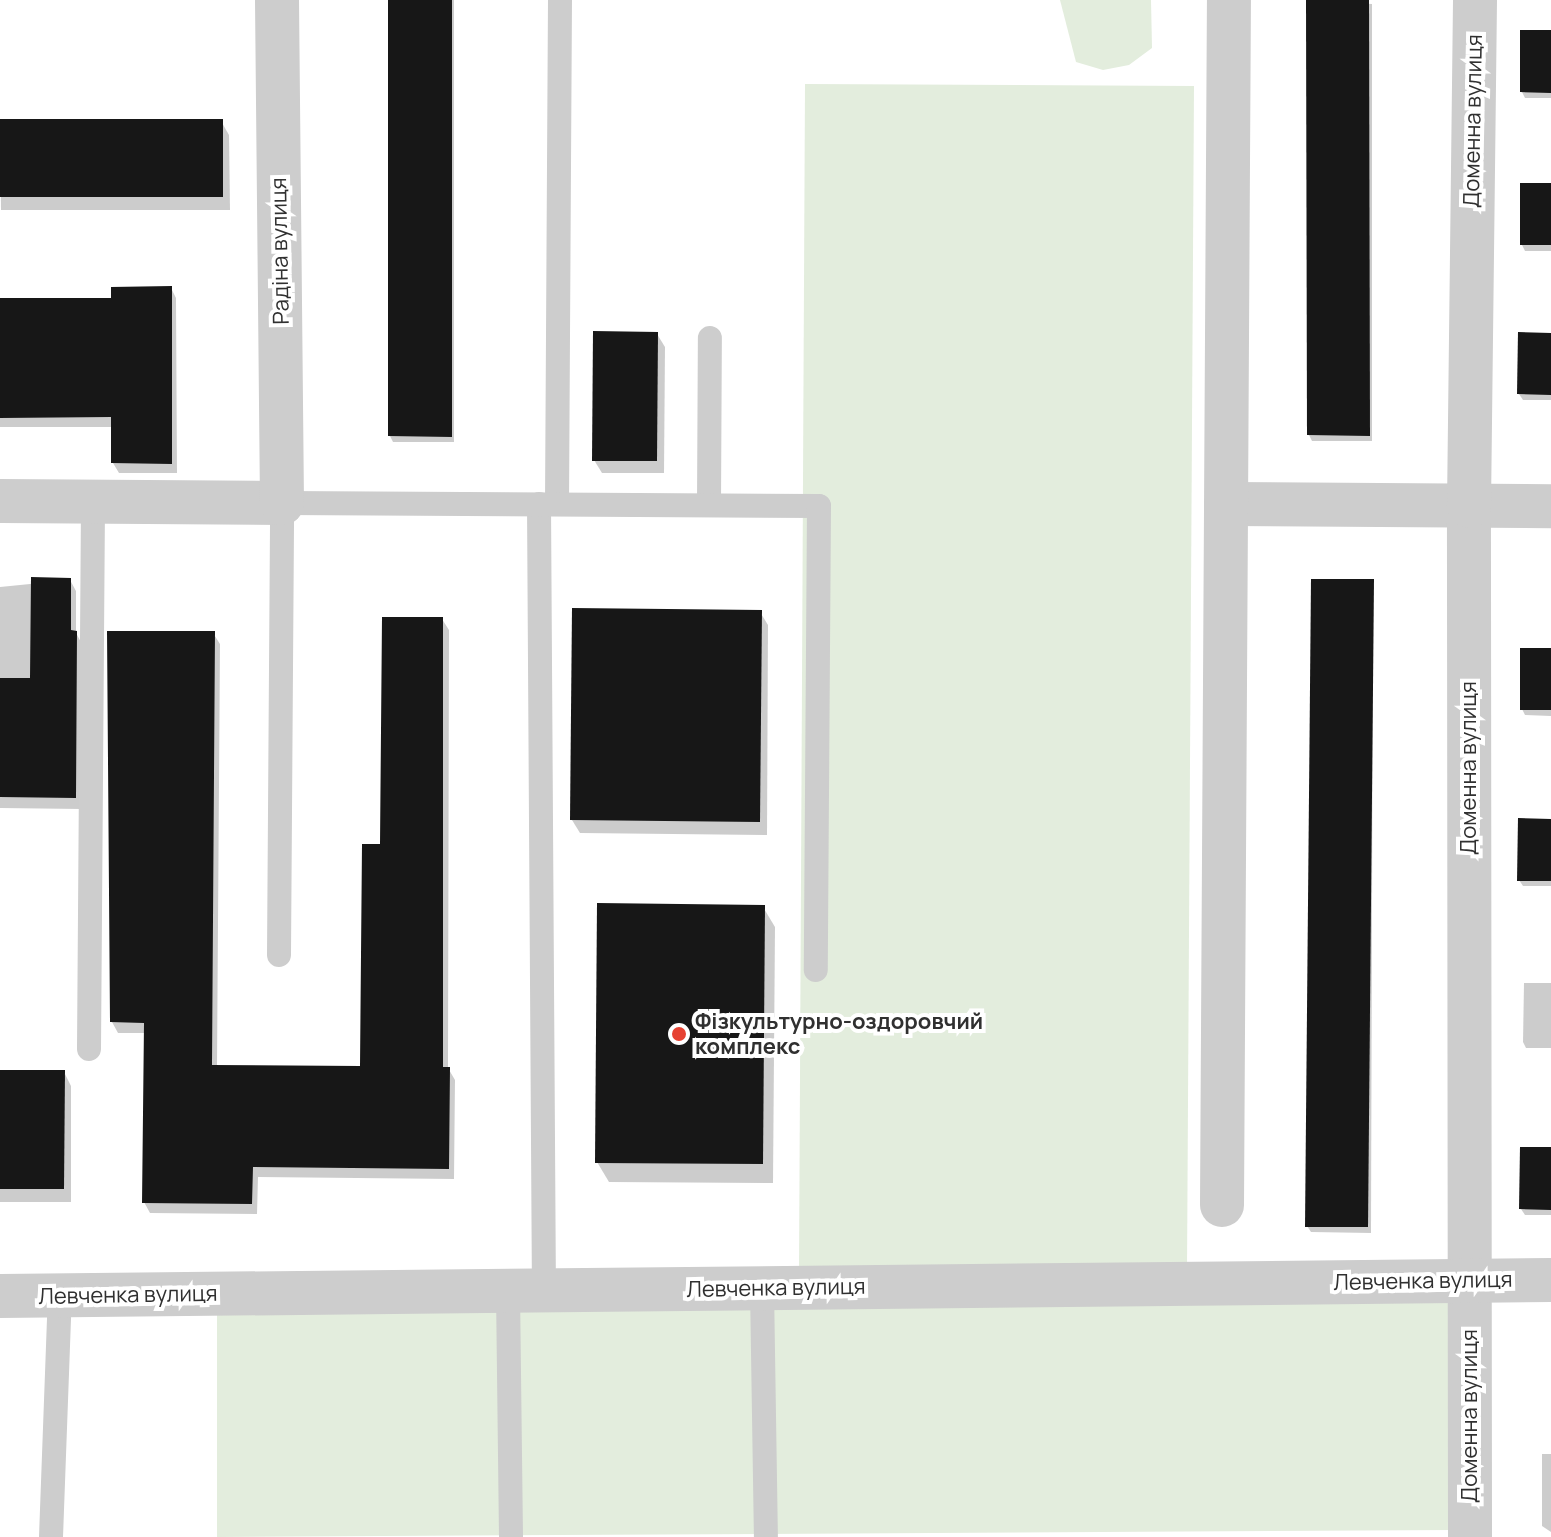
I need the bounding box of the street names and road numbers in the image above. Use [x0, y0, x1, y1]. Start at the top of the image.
street label: Доменна вулиця [1458, 34, 1488, 208]
street label: Радіна вулиця [266, 177, 294, 325]
street label: Доменна вулиця [1456, 681, 1482, 855]
street label: Левченка вулиця [1333, 1266, 1513, 1296]
street label: Левченка вулиця [686, 1273, 866, 1303]
street label: Левченка вулиця [38, 1280, 218, 1310]
street label: Доменна вулиця [1457, 1329, 1483, 1503]

